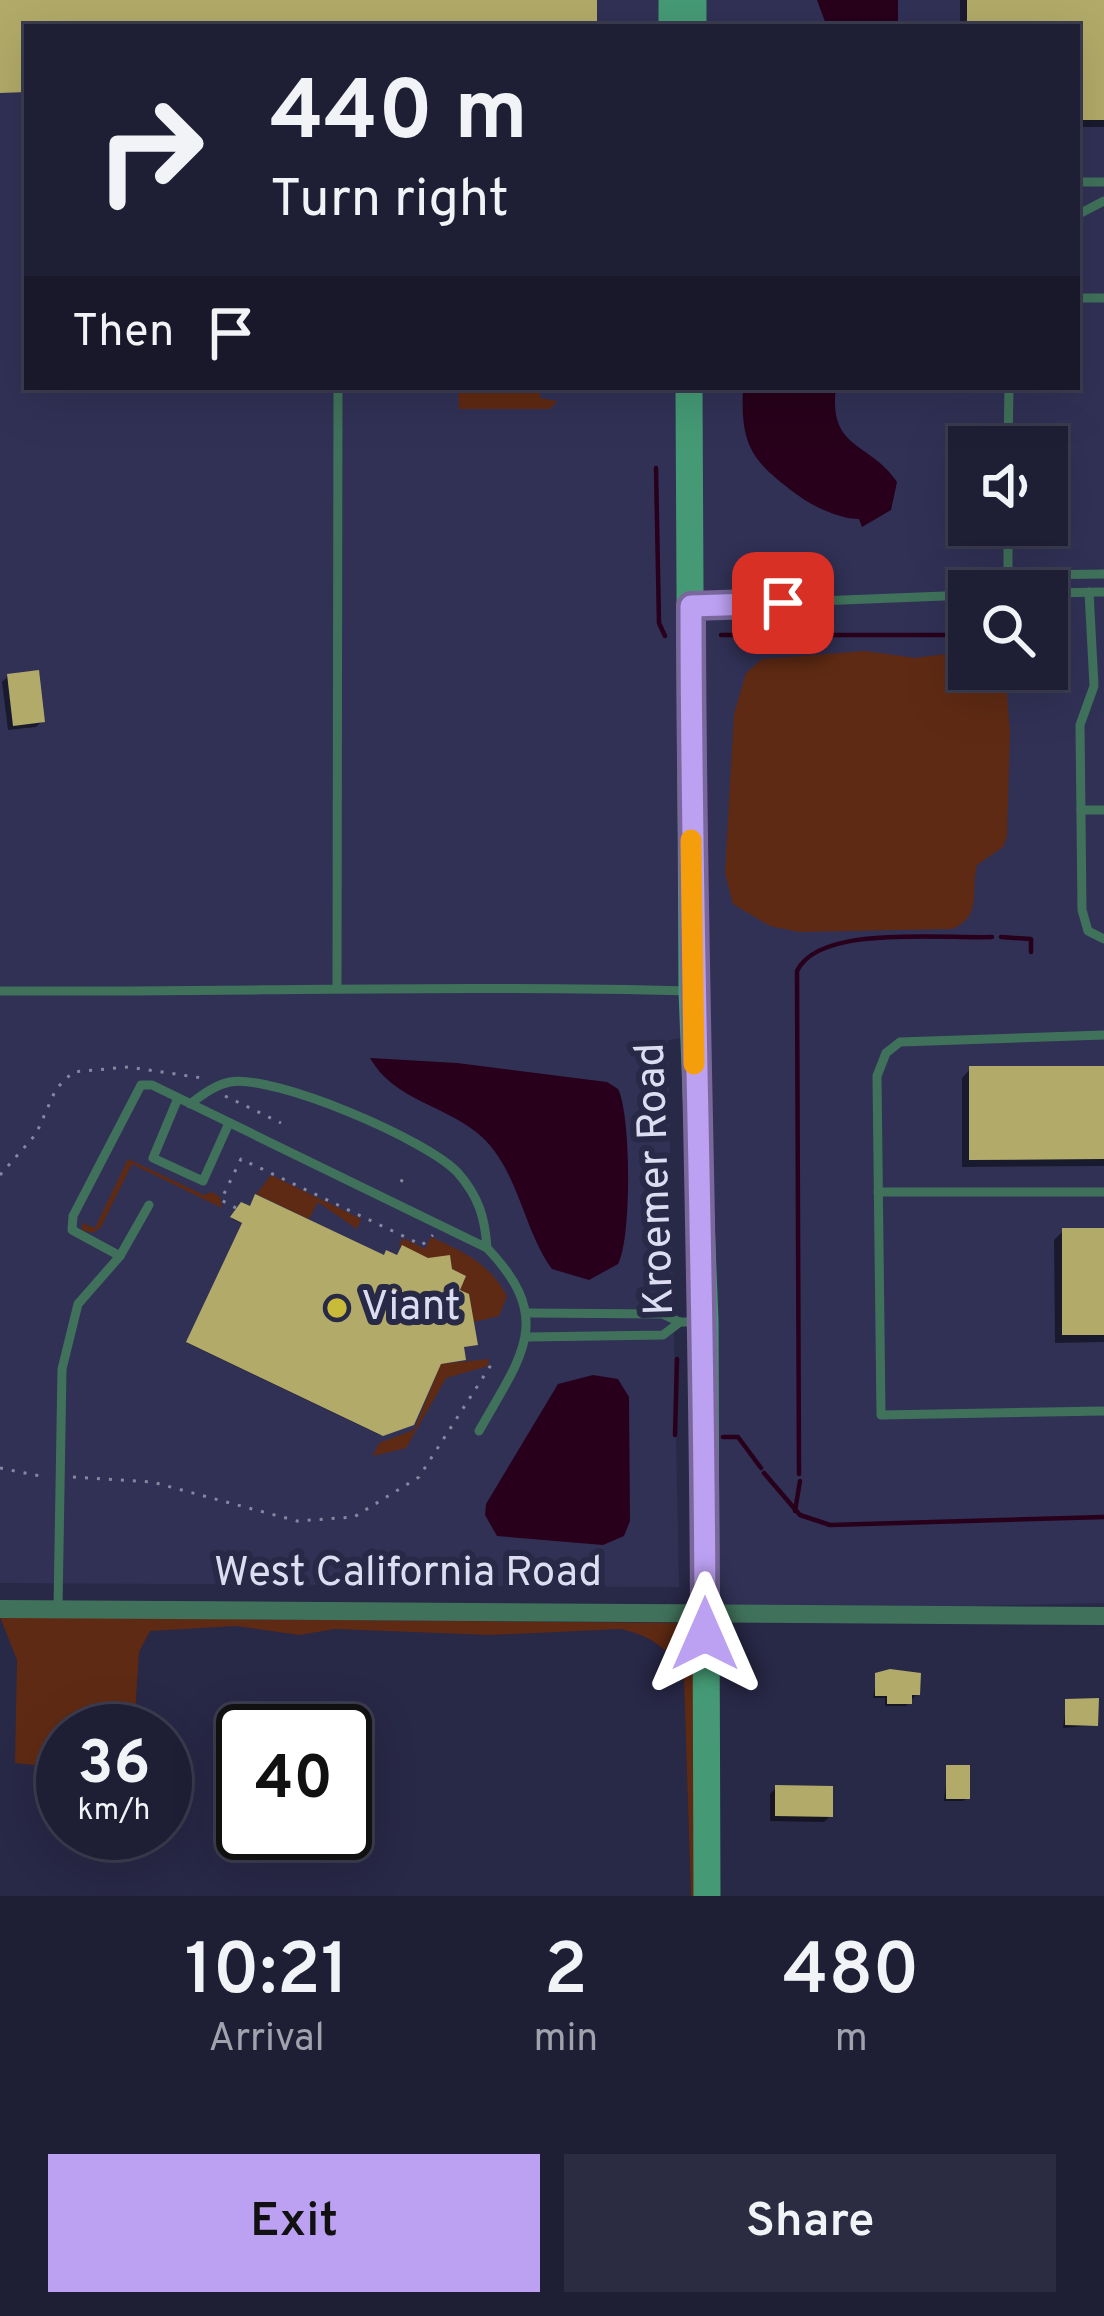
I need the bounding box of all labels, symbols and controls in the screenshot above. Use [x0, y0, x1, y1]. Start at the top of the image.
text: 440 m [270, 63, 528, 169]
icon: right [72, 72, 228, 228]
text: Turn right [270, 167, 509, 236]
icon: arrive [198, 300, 264, 366]
text: Then [72, 305, 174, 362]
map controls [948, 426, 1068, 690]
button: sound [948, 426, 1068, 546]
pin [732, 552, 834, 654]
icon: arrive [750, 570, 816, 636]
button: search [948, 570, 1068, 690]
street label: Kroemer Road [626, 1042, 688, 1316]
place label: Viant [361, 1282, 461, 1335]
marker: Viant [324, 1295, 350, 1321]
street label: West California Road [214, 1548, 602, 1601]
position arrow [642, 1571, 768, 1697]
speed limit sign: 40 [216, 1704, 372, 1860]
text: 36 [78, 1729, 150, 1805]
text: km/h [78, 1793, 150, 1830]
text: 10:21 [185, 1928, 349, 2020]
text: 2 [544, 1928, 588, 2020]
text: 480 [783, 1928, 919, 2020]
text: Arrival [209, 2016, 325, 2065]
text: min [533, 2016, 598, 2065]
text: m [835, 2016, 868, 2065]
button: Exit [48, 2154, 540, 2292]
button: Share [564, 2154, 1056, 2292]

